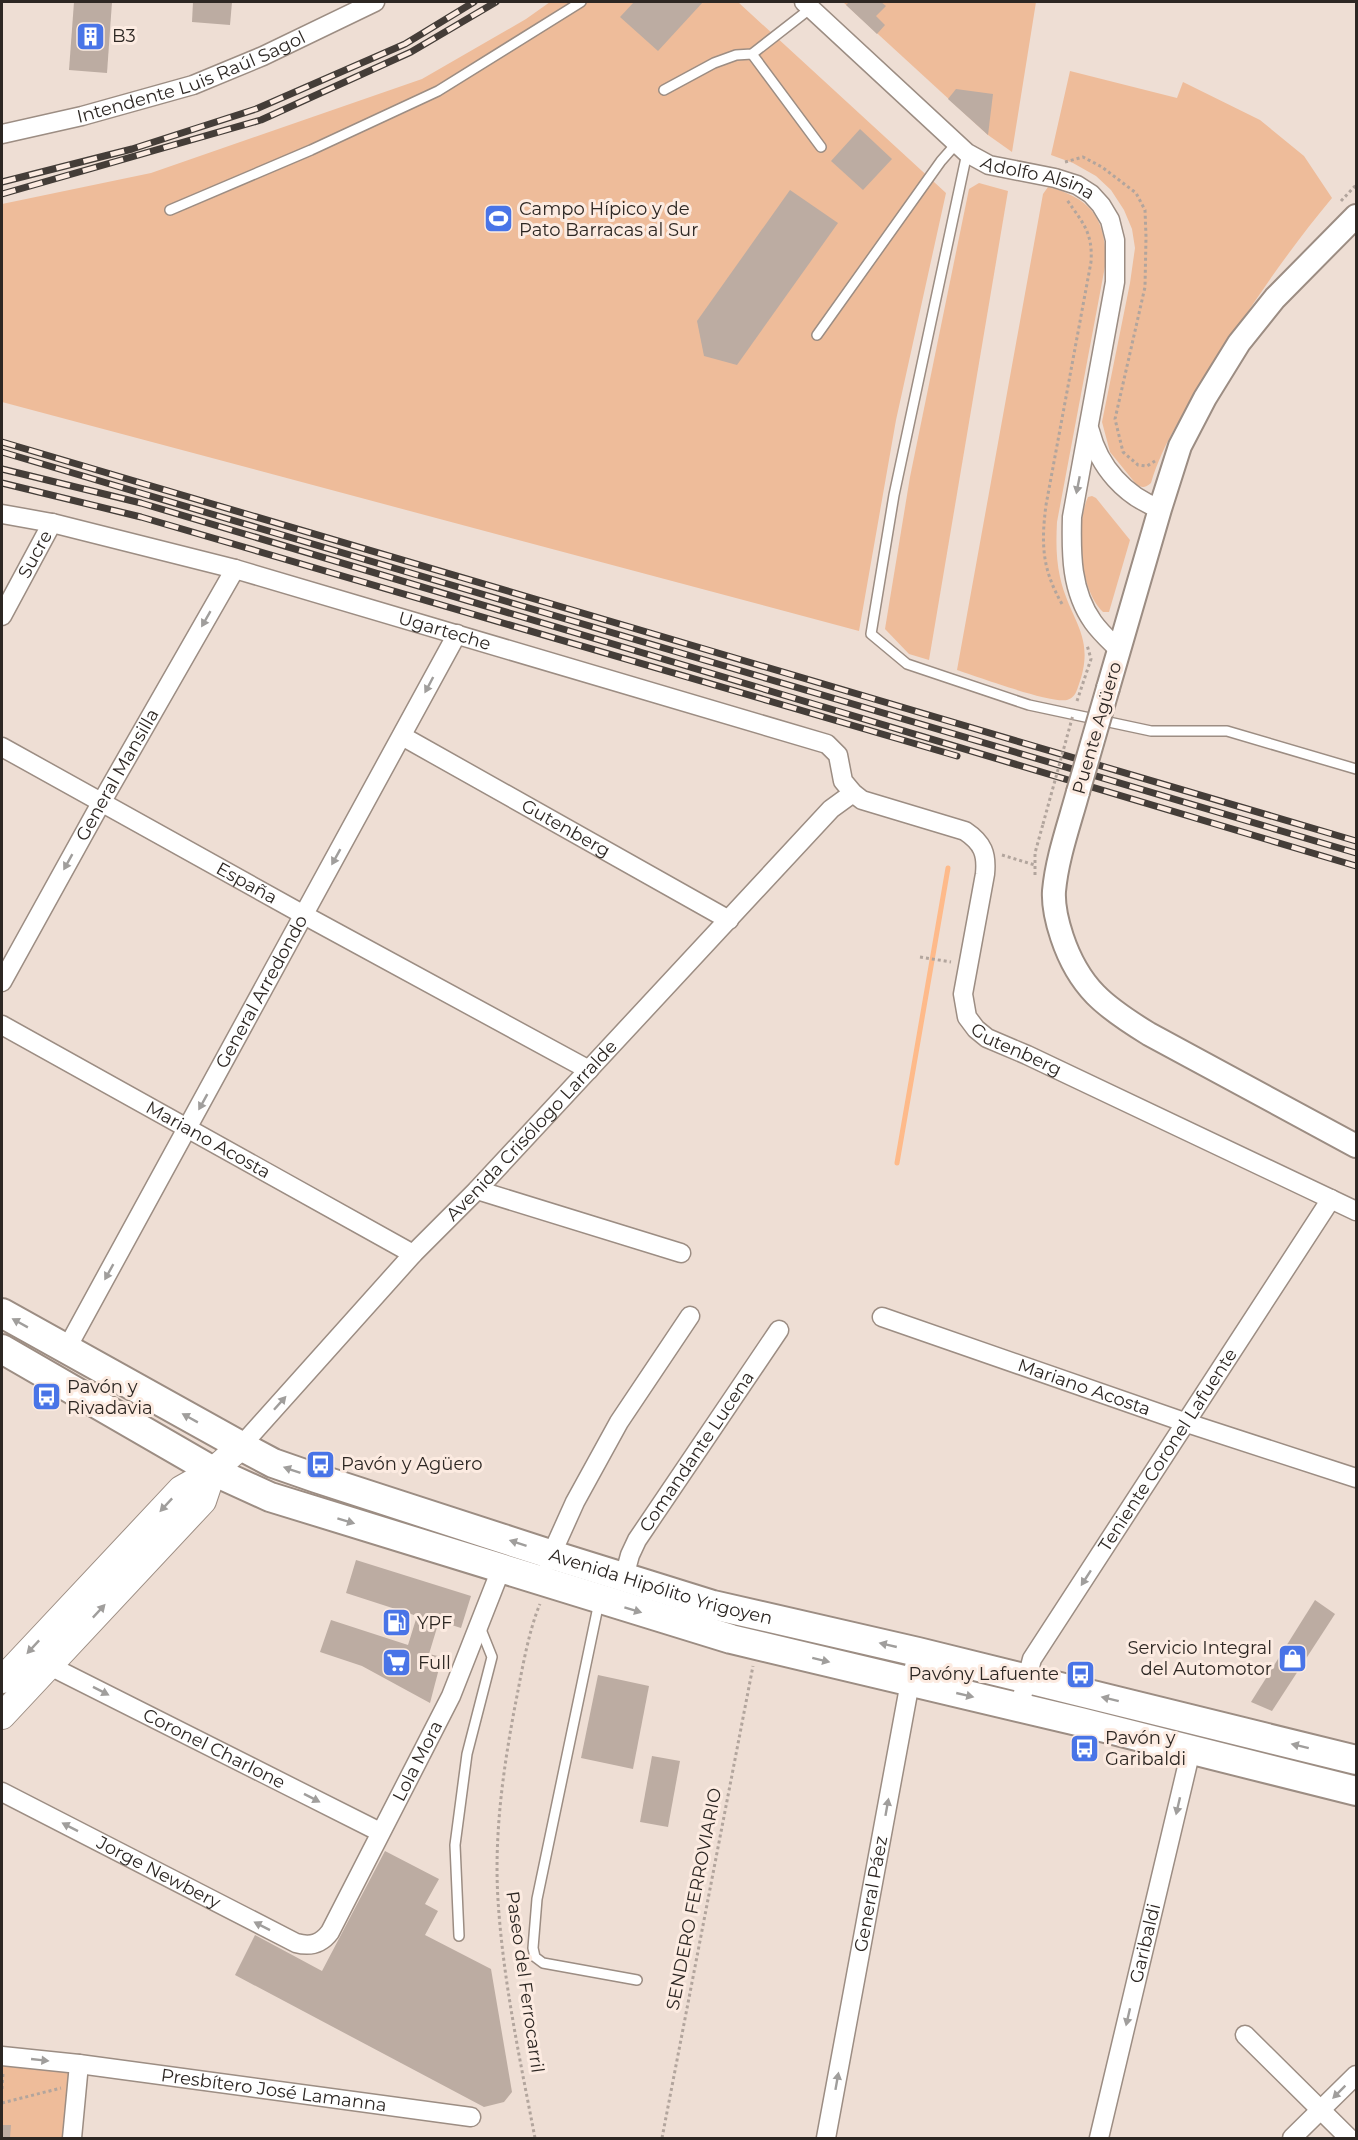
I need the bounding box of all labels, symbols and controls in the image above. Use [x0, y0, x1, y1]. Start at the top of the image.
building icon: B3 [75, 20, 107, 52]
place label: B3 [112, 25, 136, 47]
street label: Intendente Luis Raúl Sagol [75, 26, 309, 128]
street label: Adolfo Alsina [977, 152, 1099, 205]
place label: Campo Hípico y de Pato Barracas al Sur [519, 198, 698, 241]
sports icon: Campo Hípico y de Pato Barracas al Sur [482, 203, 514, 235]
one-way arrow [1073, 475, 1082, 494]
street label: Sucre [13, 526, 57, 582]
street label: Ugarteche [396, 607, 494, 655]
one-way arrow [201, 611, 211, 628]
street label: Puente Agüero [1068, 659, 1126, 797]
one-way arrow [425, 677, 434, 694]
street label: General Mansilla [71, 705, 164, 845]
street label: Gutenberg [518, 794, 614, 862]
one-way arrow [331, 848, 341, 865]
one-way arrow [63, 854, 73, 871]
street label: España [212, 857, 281, 909]
street label: General Arredondo [211, 911, 312, 1072]
street label: Gutenberg [966, 1018, 1065, 1081]
street label: Avenida Crisólogo Larralde [441, 1035, 622, 1226]
one-way arrow [198, 1093, 208, 1110]
street label: Mariano Acosta [142, 1096, 274, 1183]
one-way arrow [104, 1264, 114, 1281]
one-way arrow [11, 1318, 28, 1328]
street label: Teniente Coronel Lafuente [1094, 1344, 1242, 1556]
street label: Mariano Acosta [1015, 1354, 1153, 1420]
street label: Comandante Lucena [635, 1367, 759, 1536]
place label: Pavón y Rivadavia [67, 1376, 153, 1419]
bus stop icon: Pavón y Rivadavia [30, 1381, 62, 1413]
one-way arrow [273, 1396, 286, 1411]
one-way arrow [181, 1413, 198, 1423]
bus stop icon: Pavón y Agüero [304, 1448, 336, 1480]
place label: Pavón y Agüero [341, 1453, 483, 1475]
one-way arrow [283, 1464, 301, 1474]
one-way arrow [160, 1497, 173, 1512]
one-way arrow [337, 1517, 355, 1526]
one-way arrow [509, 1538, 527, 1548]
street label: Avenida Hipólito Yrigoyen [546, 1544, 775, 1629]
one-way arrow [1081, 1570, 1092, 1586]
one-way arrow [91, 1605, 105, 1619]
one-way arrow [624, 1605, 642, 1615]
fuel station icon: YPF [380, 1607, 412, 1639]
place label: YPF [417, 1612, 452, 1634]
place label: Servicio Integral del Automotor [1127, 1637, 1272, 1680]
one-way arrow [26, 1640, 40, 1654]
one-way arrow [878, 1640, 897, 1650]
shop icon: Servicio Integral del Automotor [1277, 1642, 1309, 1674]
supermarket icon: Full [381, 1647, 413, 1679]
place label: Full [418, 1652, 451, 1674]
one-way arrow [812, 1655, 830, 1665]
bus stop icon: Pavóny Lafuente [1064, 1658, 1096, 1690]
place label: Pavóny Lafuente [909, 1663, 1059, 1685]
one-way arrow [92, 1686, 109, 1696]
one-way arrow [956, 1690, 974, 1700]
one-way arrow [1101, 1694, 1120, 1704]
street label: Coronel Charlone [139, 1704, 289, 1794]
street label: Lola Mora [388, 1717, 447, 1805]
place label: Pavón y Garibaldi [1105, 1727, 1186, 1770]
bus stop icon: Pavón y Garibaldi [1068, 1732, 1100, 1764]
one-way arrow [1291, 1741, 1309, 1751]
street label: SENDERO FERROVIARIO [662, 1786, 726, 2012]
one-way arrow [304, 1793, 321, 1802]
one-way arrow [883, 1797, 892, 1816]
one-way arrow [1172, 1797, 1182, 1816]
one-way arrow [61, 1822, 78, 1832]
street label: Jorge Newbery [92, 1831, 224, 1913]
street label: General Páez [849, 1834, 892, 1954]
street label: Paseo del Ferrocarril [501, 1890, 549, 2074]
street label: Garibaldi [1125, 1901, 1165, 1985]
one-way arrow [253, 1921, 270, 1931]
one-way arrow [1123, 2007, 1132, 2026]
one-way arrow [31, 2055, 50, 2065]
street label: Presbítero José Lamanna [160, 2064, 388, 2116]
one-way arrow [832, 2071, 841, 2090]
one-way arrow [1332, 2085, 1346, 2099]

